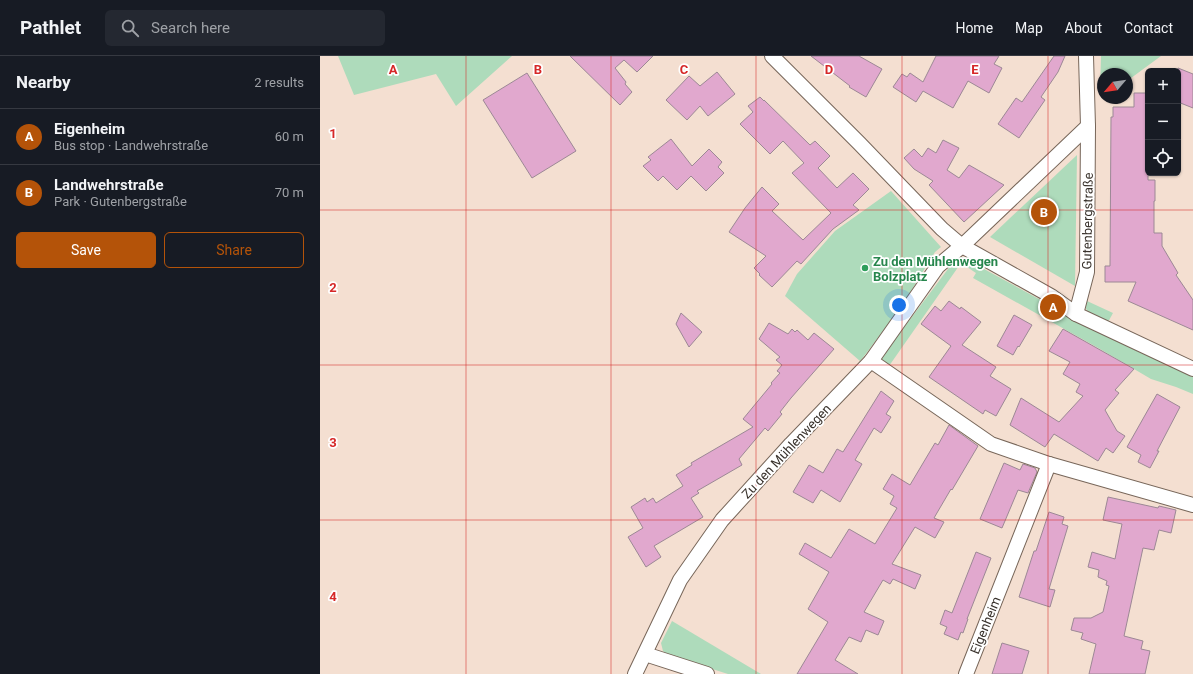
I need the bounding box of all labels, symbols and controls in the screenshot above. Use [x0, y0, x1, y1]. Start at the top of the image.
search box [105, 10, 385, 46]
text: Pathlet [20, 16, 81, 39]
icon: search [119, 17, 141, 39]
text: Search here [151, 19, 230, 37]
text: Home [955, 20, 993, 36]
text: Map [1015, 20, 1043, 36]
text: About [1065, 20, 1102, 36]
text: Contact [1124, 20, 1173, 36]
text: A [389, 62, 398, 77]
text: B [534, 62, 542, 77]
text: C [680, 62, 689, 77]
text: D [825, 62, 833, 77]
text: E [971, 62, 979, 77]
north arrow [1097, 68, 1133, 104]
map controls [1145, 68, 1181, 176]
button: + [1145, 68, 1181, 104]
text: Nearby [16, 72, 71, 92]
text: 2 results [254, 75, 304, 90]
button: − [1145, 104, 1181, 140]
text: Eigenheim [54, 120, 125, 138]
text: 1 [329, 126, 337, 141]
text: A [25, 129, 33, 144]
text: 60 m [275, 129, 304, 144]
text: Bus stop · Landwehrstraße [54, 138, 208, 153]
button: locate [1145, 140, 1181, 176]
street label: Gutenbergstraße [1079, 172, 1096, 270]
text: Landwehrstraße [54, 176, 164, 194]
text: B [25, 185, 33, 200]
text: 70 m [275, 185, 304, 200]
text: Park · Gutenbergstraße [54, 194, 187, 209]
pin: B [1031, 197, 1057, 227]
button: Save [16, 232, 156, 268]
button: Share [164, 232, 304, 268]
place label: Zu den Mühlenwegen Bolzplatz [873, 254, 998, 284]
marker: Zu den Mühlenwegen Bolzplatz [860, 263, 870, 273]
text: 2 [329, 280, 337, 295]
pin: A [1040, 292, 1066, 322]
your location [889, 295, 909, 315]
street label: Zu den Mühlenwegen [739, 401, 834, 502]
text: 3 [329, 435, 337, 450]
text: 4 [329, 589, 337, 604]
street label: Eigenheim [967, 594, 1004, 656]

